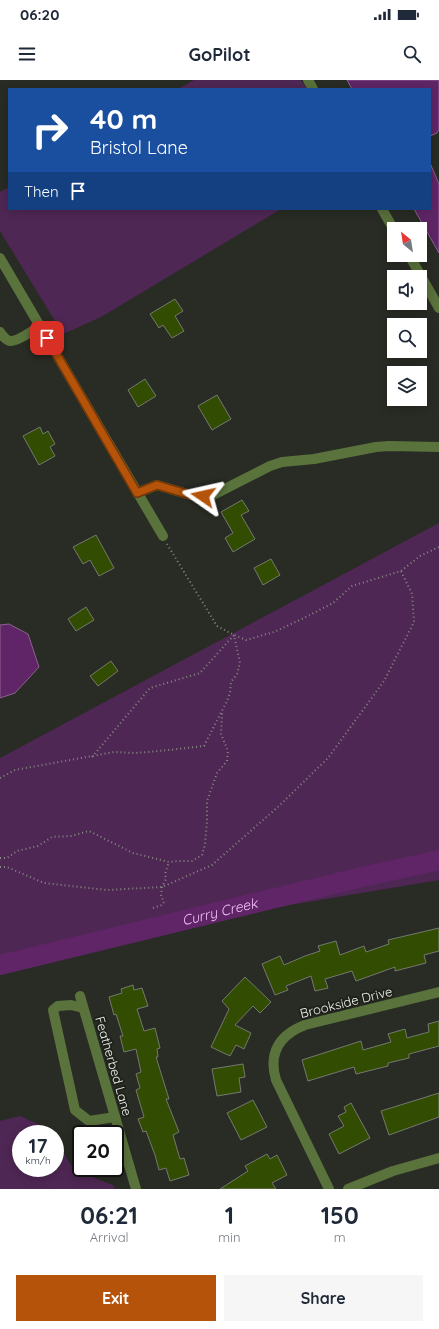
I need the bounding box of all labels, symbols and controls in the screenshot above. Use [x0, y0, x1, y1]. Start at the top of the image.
text: 06:20 [20, 5, 59, 24]
icon: menu [16, 43, 38, 65]
text: GoPilot [188, 43, 251, 66]
icon: search [401, 43, 423, 65]
text: 40 m [90, 101, 157, 136]
icon: right [24, 104, 76, 156]
text: Bristol Lane [90, 136, 188, 159]
icon: arrive [67, 180, 89, 202]
text: Then [24, 182, 59, 201]
north arrow [387, 222, 427, 262]
map controls [387, 222, 427, 406]
button: sound [387, 270, 427, 310]
button: search [387, 318, 427, 358]
pin [30, 321, 64, 355]
icon: arrive [36, 327, 58, 349]
button: layers [387, 366, 427, 406]
position arrow [182, 475, 224, 517]
water label: Curry Creek [180, 893, 261, 930]
street label: Brookside Drive [298, 983, 394, 1021]
street label: Featherbed Lane [92, 1014, 136, 1118]
speed limit sign: 20 [72, 1125, 124, 1177]
text: 17 [29, 1133, 47, 1158]
text: km/h [25, 1154, 51, 1167]
text: 06:21 [80, 1200, 138, 1230]
text: 1 [225, 1200, 234, 1230]
text: 150 [321, 1200, 359, 1230]
text: Arrival [90, 1229, 129, 1245]
text: min [218, 1229, 240, 1245]
text: m [334, 1229, 346, 1245]
button: Exit [16, 1275, 216, 1321]
button: Share [224, 1275, 423, 1321]

